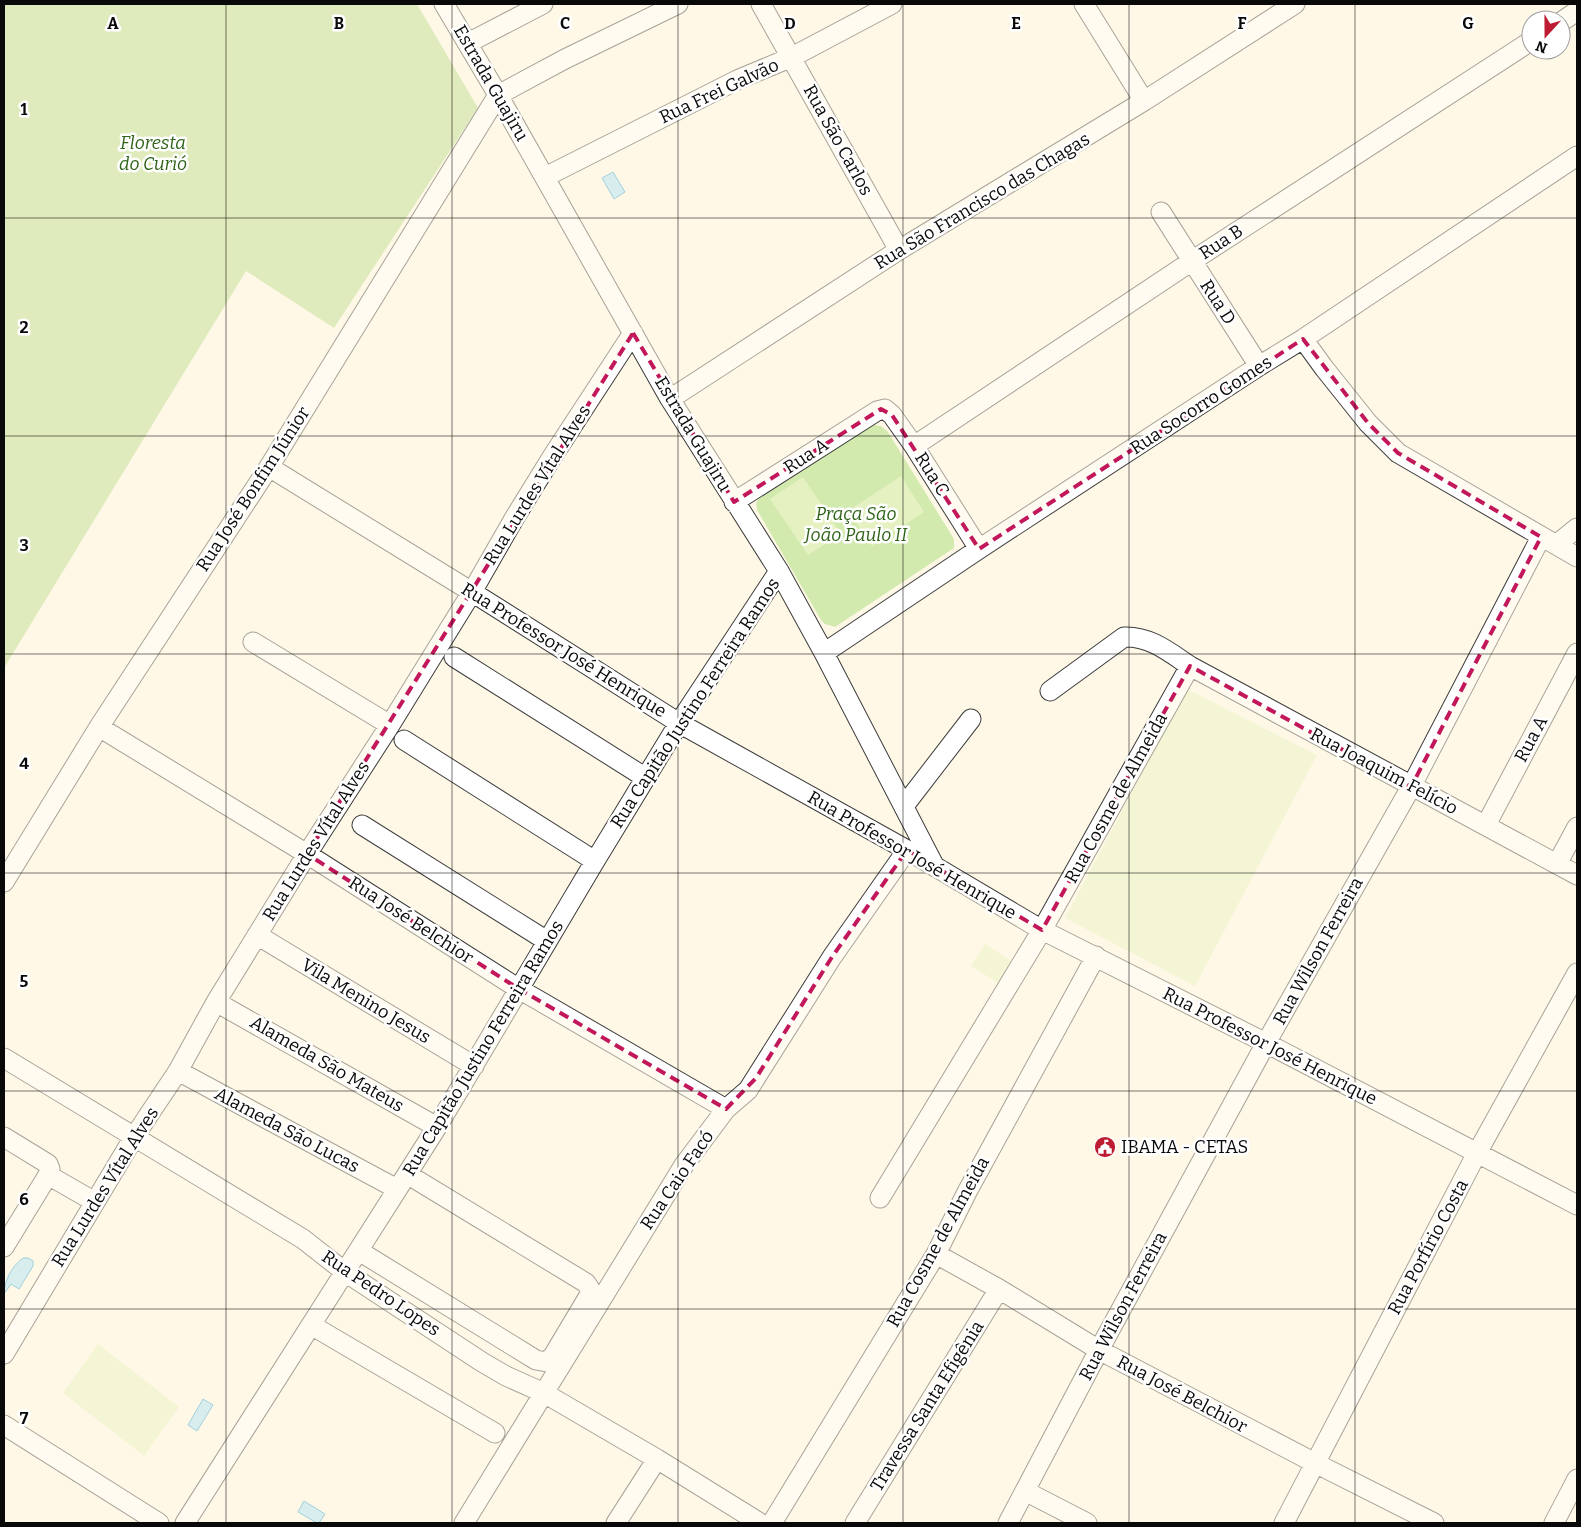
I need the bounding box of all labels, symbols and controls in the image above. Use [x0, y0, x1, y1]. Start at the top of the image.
north arrow [1521, 10, 1571, 60]
text: A [107, 14, 119, 33]
text: B [334, 14, 344, 33]
text: C [560, 14, 570, 33]
text: D [784, 14, 796, 33]
text: E [1011, 14, 1021, 33]
text: F [1238, 14, 1247, 33]
text: G [1462, 14, 1474, 33]
street label: Estrada Guajiru [449, 21, 533, 145]
text: N [1533, 37, 1550, 57]
street label: Rua Frei Galvão [656, 54, 782, 128]
street label: Rua São Carlos [799, 81, 877, 199]
text: 1 [21, 100, 28, 119]
street label: Rua São Francisco das Chagas [870, 128, 1094, 274]
park label: Floresta do Curió [119, 132, 187, 175]
street label: Rua B [1195, 220, 1247, 264]
street label: Rua D [1195, 275, 1241, 329]
text: 2 [19, 318, 29, 337]
street label: Rua Socorro Gomes [1126, 351, 1276, 459]
street label: Estrada Guajiru [650, 372, 736, 496]
street label: Rua Lurdes Vítal Alves [479, 401, 595, 569]
street label: Rua José Bonfim Júnior [192, 402, 315, 575]
street label: Rua A [779, 433, 833, 479]
street label: Rua C [910, 448, 954, 500]
park label: Praça São João Paulo II [803, 503, 908, 546]
text: 3 [19, 536, 29, 555]
street label: Rua Capitão Justino Ferreira Ramos [606, 574, 784, 832]
street label: Rua Professor José Henrique [457, 578, 671, 722]
street label: Rua Cosme de Almeida [1060, 709, 1172, 887]
street label: Rua A [1510, 712, 1552, 766]
street label: Rua Joaquim Felício [1306, 723, 1462, 819]
text: 4 [19, 754, 29, 773]
street label: Rua Lurdes Vítal Alves [258, 757, 374, 925]
street label: Rua Professor José Henrique [804, 786, 1020, 924]
street label: Rua José Belchior [344, 871, 478, 969]
street label: Rua Wilson Ferreira [1268, 873, 1368, 1029]
street label: Rua Capitão Justino Ferreira Ramos [398, 916, 568, 1180]
street label: Vila Menino Jesus [297, 954, 435, 1048]
text: 5 [20, 972, 29, 991]
street label: Rua Professor José Henrique [1159, 982, 1381, 1110]
street label: Alameda São Mateus [246, 1011, 408, 1117]
street label: Alameda São Lucas [211, 1083, 363, 1177]
street label: Rua Lurdes Vítal Alves [47, 1103, 163, 1271]
street label: Rua Caio Facó [636, 1126, 718, 1234]
public building icon: IBAMA - CETAS [1093, 1135, 1117, 1159]
place label: IBAMA - CETAS [1121, 1136, 1248, 1158]
street label: Rua Cosme de Almeida [882, 1153, 994, 1331]
street label: Rua Porfírio Costa [1383, 1176, 1473, 1318]
text: 6 [19, 1190, 29, 1209]
street label: Rua Wilson Ferreira [1075, 1228, 1172, 1384]
street label: Rua Pedro Lopes [318, 1245, 444, 1341]
street label: Travessa Santa Efigênia [866, 1317, 989, 1495]
street label: Rua José Belchior [1113, 1350, 1251, 1438]
text: 7 [20, 1409, 29, 1428]

